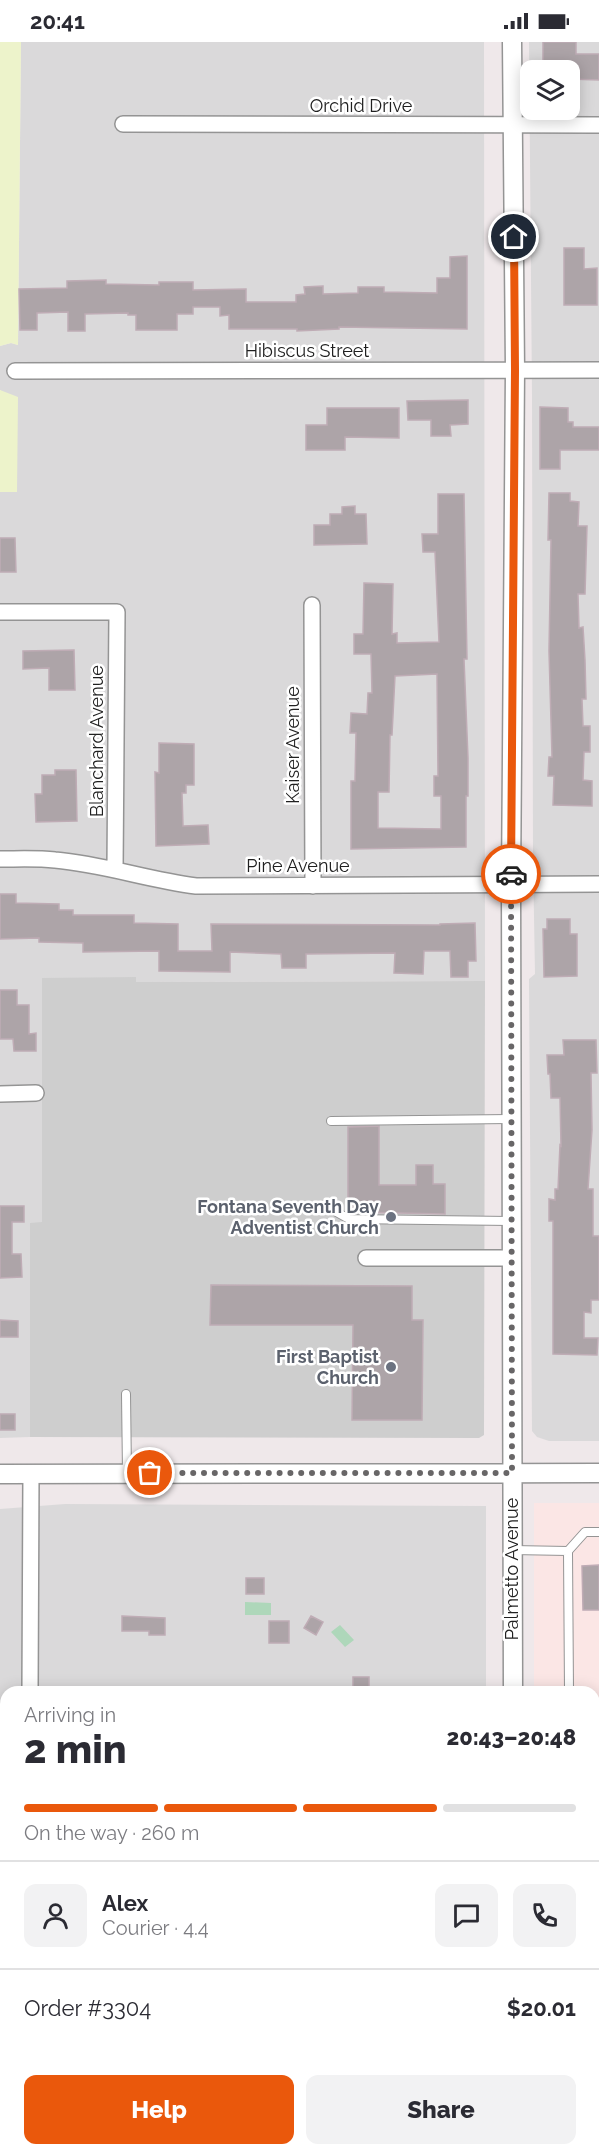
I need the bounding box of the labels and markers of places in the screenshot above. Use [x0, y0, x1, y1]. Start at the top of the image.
pin [488, 211, 539, 262]
place label: Fontana Seventh Day Adventist Church [197, 1196, 379, 1238]
marker: Fontana Seventh Day Adventist Church [384, 1210, 398, 1224]
place label: First Baptist Church [276, 1346, 379, 1388]
marker: First Baptist Church [384, 1360, 398, 1374]
pin [124, 1447, 175, 1498]

